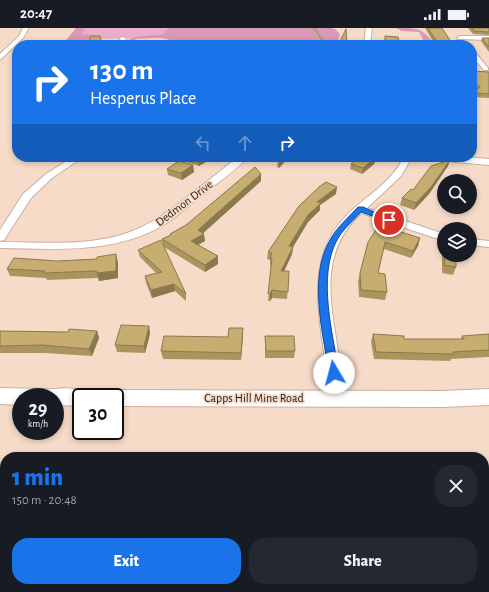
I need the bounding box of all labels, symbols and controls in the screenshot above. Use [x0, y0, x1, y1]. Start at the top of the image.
text: 20:47 [20, 6, 52, 21]
icon: right [24, 56, 76, 108]
text: 130 m [90, 57, 154, 85]
text: Hesperus Place [90, 90, 196, 108]
icon: left [192, 132, 214, 154]
icon: ahead [234, 132, 256, 154]
icon: right [276, 132, 298, 154]
map controls [437, 174, 477, 262]
button: search [437, 174, 477, 214]
street label: Dedmon Drive [153, 178, 215, 228]
pin [372, 203, 406, 237]
icon: arrive [378, 209, 400, 231]
button: layers [437, 222, 477, 262]
position arrow [313, 352, 355, 394]
speed limit sign: 30 [72, 388, 124, 440]
street label: Capps Hill Mine Road [204, 392, 304, 404]
text: 29 [28, 399, 48, 419]
text: km/h [28, 419, 48, 429]
button: close [435, 465, 477, 507]
text: 1 min [12, 466, 63, 490]
text: 150 m · 20:48 [12, 494, 77, 507]
button: Exit [12, 538, 241, 584]
button: Share [249, 538, 477, 584]

